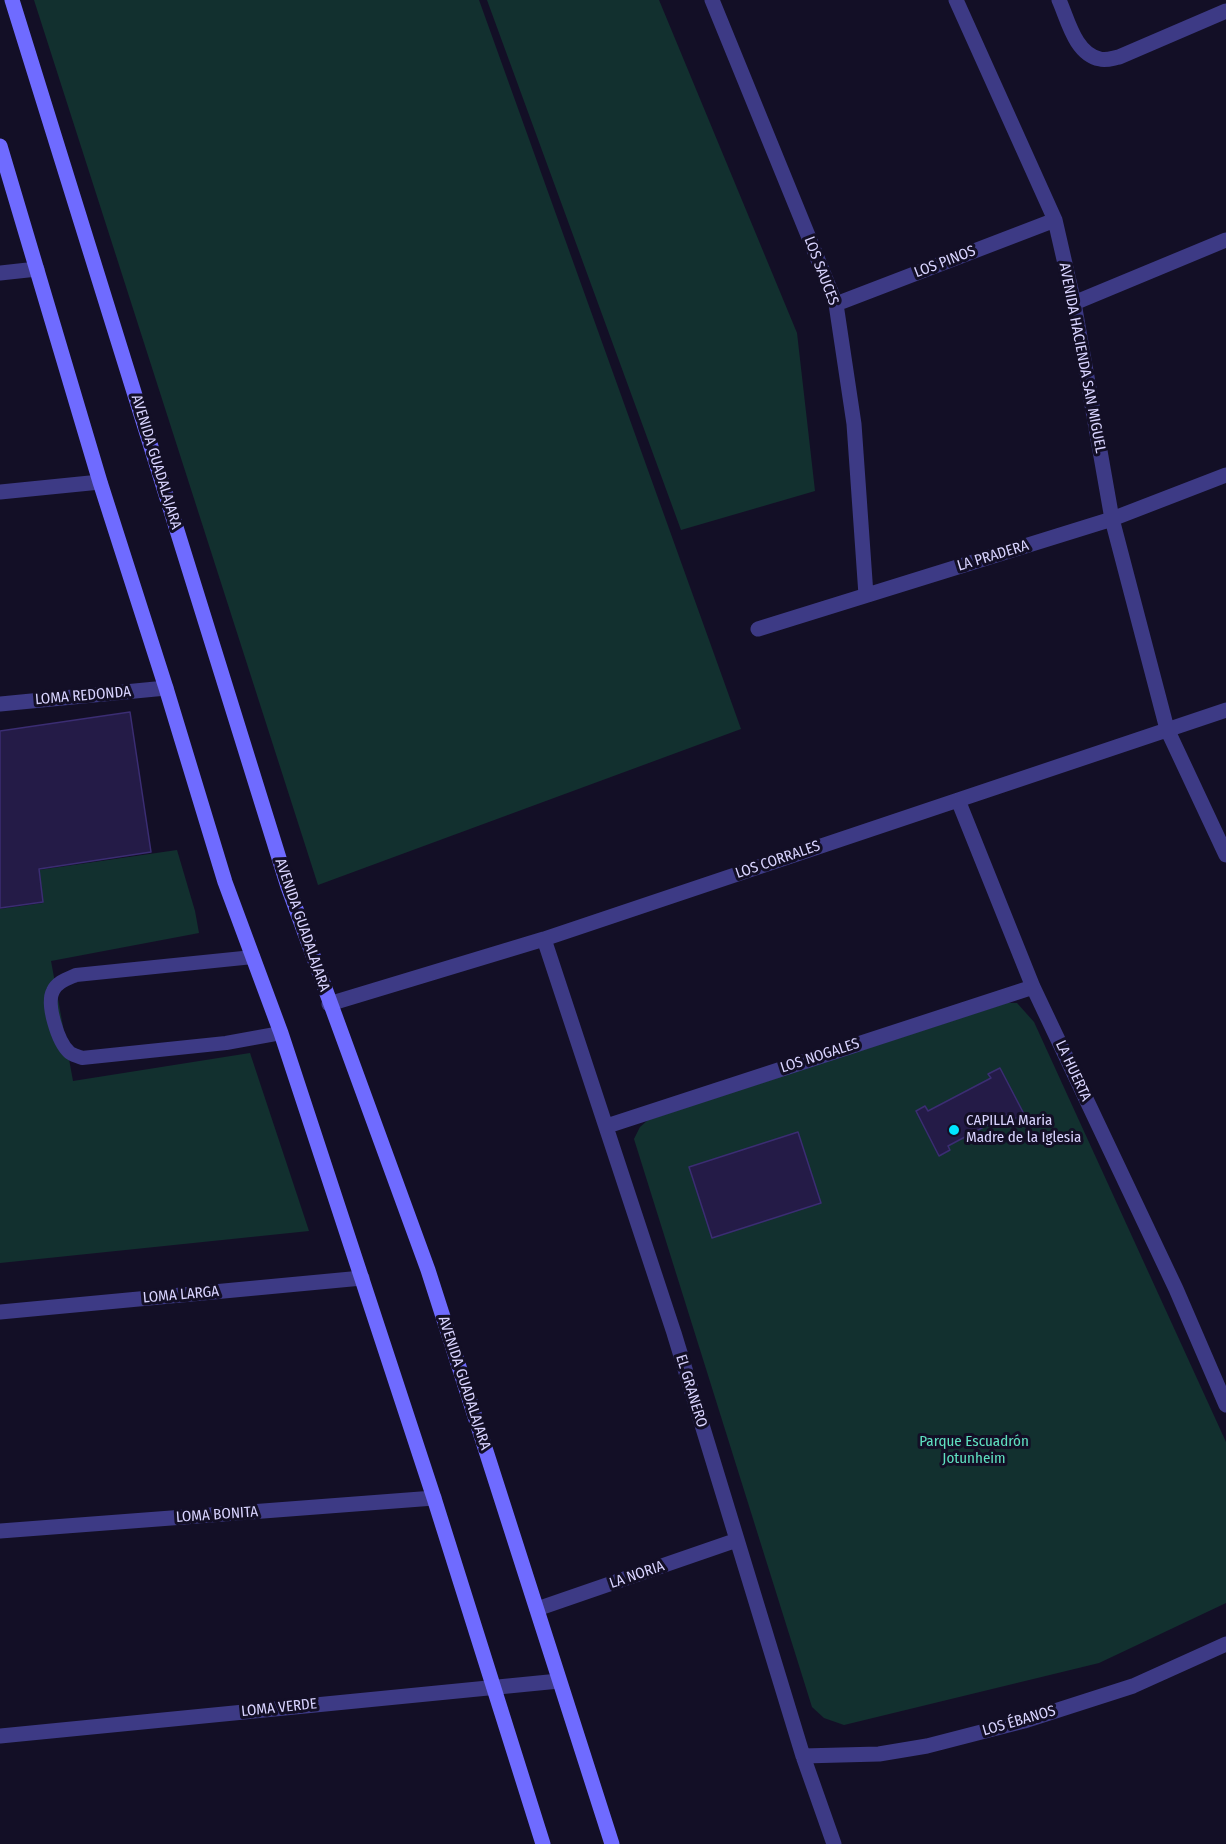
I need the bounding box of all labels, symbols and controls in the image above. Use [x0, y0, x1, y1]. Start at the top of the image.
street label: LOS SAUCES [800, 234, 842, 308]
street label: LOS PINOS [912, 242, 978, 282]
street label: AVENIDA HACIENDA SAN MIGUEL [1055, 261, 1109, 455]
street label: AVENIDA GUADALAJARA [127, 393, 185, 531]
street label: LA PRADERA [955, 537, 1031, 575]
street label: LOMA REDONDA [34, 683, 132, 709]
street label: LOS CORRALES [733, 837, 823, 883]
street label: AVENIDA GUADALAJARA [271, 856, 333, 994]
street label: LOS NOGALES [778, 1035, 862, 1077]
street label: LA HUERTA [1051, 1038, 1095, 1104]
place label: CAPILLA Maria Madre de la Iglesia [966, 1112, 1081, 1147]
marker: CAPILLA Maria Madre de la Iglesia [947, 1123, 961, 1137]
street label: LOMA LARGA [142, 1283, 220, 1307]
street label: AVENIDA GUADALAJARA [434, 1314, 494, 1452]
street label: EL GRANERO [671, 1352, 711, 1430]
park label: Parque Escuadrón Jotunheim [919, 1433, 1029, 1468]
street label: LOMA BONITA [175, 1503, 259, 1527]
street label: LA NORIA [607, 1557, 667, 1593]
street label: LOMA VERDE [240, 1695, 318, 1721]
street label: LOS ÉBANOS [980, 1702, 1058, 1740]

